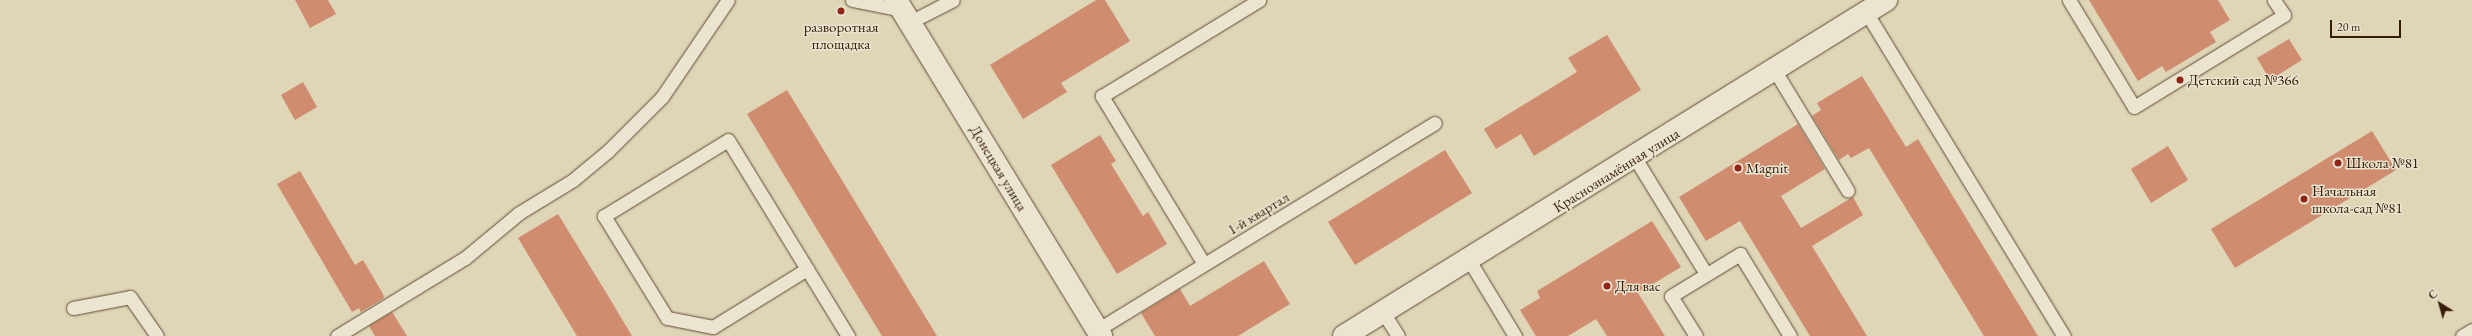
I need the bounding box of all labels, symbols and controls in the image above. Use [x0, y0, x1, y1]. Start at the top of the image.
marker: разворотная площадка [836, 6, 846, 16]
scale bar [2332, 12, 2403, 38]
place label: разворотная площадка [804, 17, 878, 52]
text: 20 m [2337, 19, 2360, 35]
place label: Детский сад №366 [2188, 71, 2299, 89]
marker: Детский сад №366 [2175, 75, 2185, 85]
street label: Донецкая улица [966, 122, 1032, 214]
street label: Краснознамённая улица [1550, 124, 1682, 216]
place label: Школа №81 [2346, 154, 2419, 172]
marker: Школа №81 [2333, 158, 2343, 168]
place label: Magnit [1746, 159, 1788, 177]
marker: Magnit [1733, 163, 1743, 173]
place label: Начальная школа-сад №81 [2312, 181, 2403, 216]
street label: 1-й квартал [1224, 188, 1292, 238]
marker: Начальная школа-сад №81 [2299, 194, 2309, 204]
place label: Для вас [1615, 277, 1661, 295]
marker: Для вас [1602, 281, 1612, 291]
north arrow [2420, 284, 2460, 324]
text: С [2425, 286, 2440, 302]

